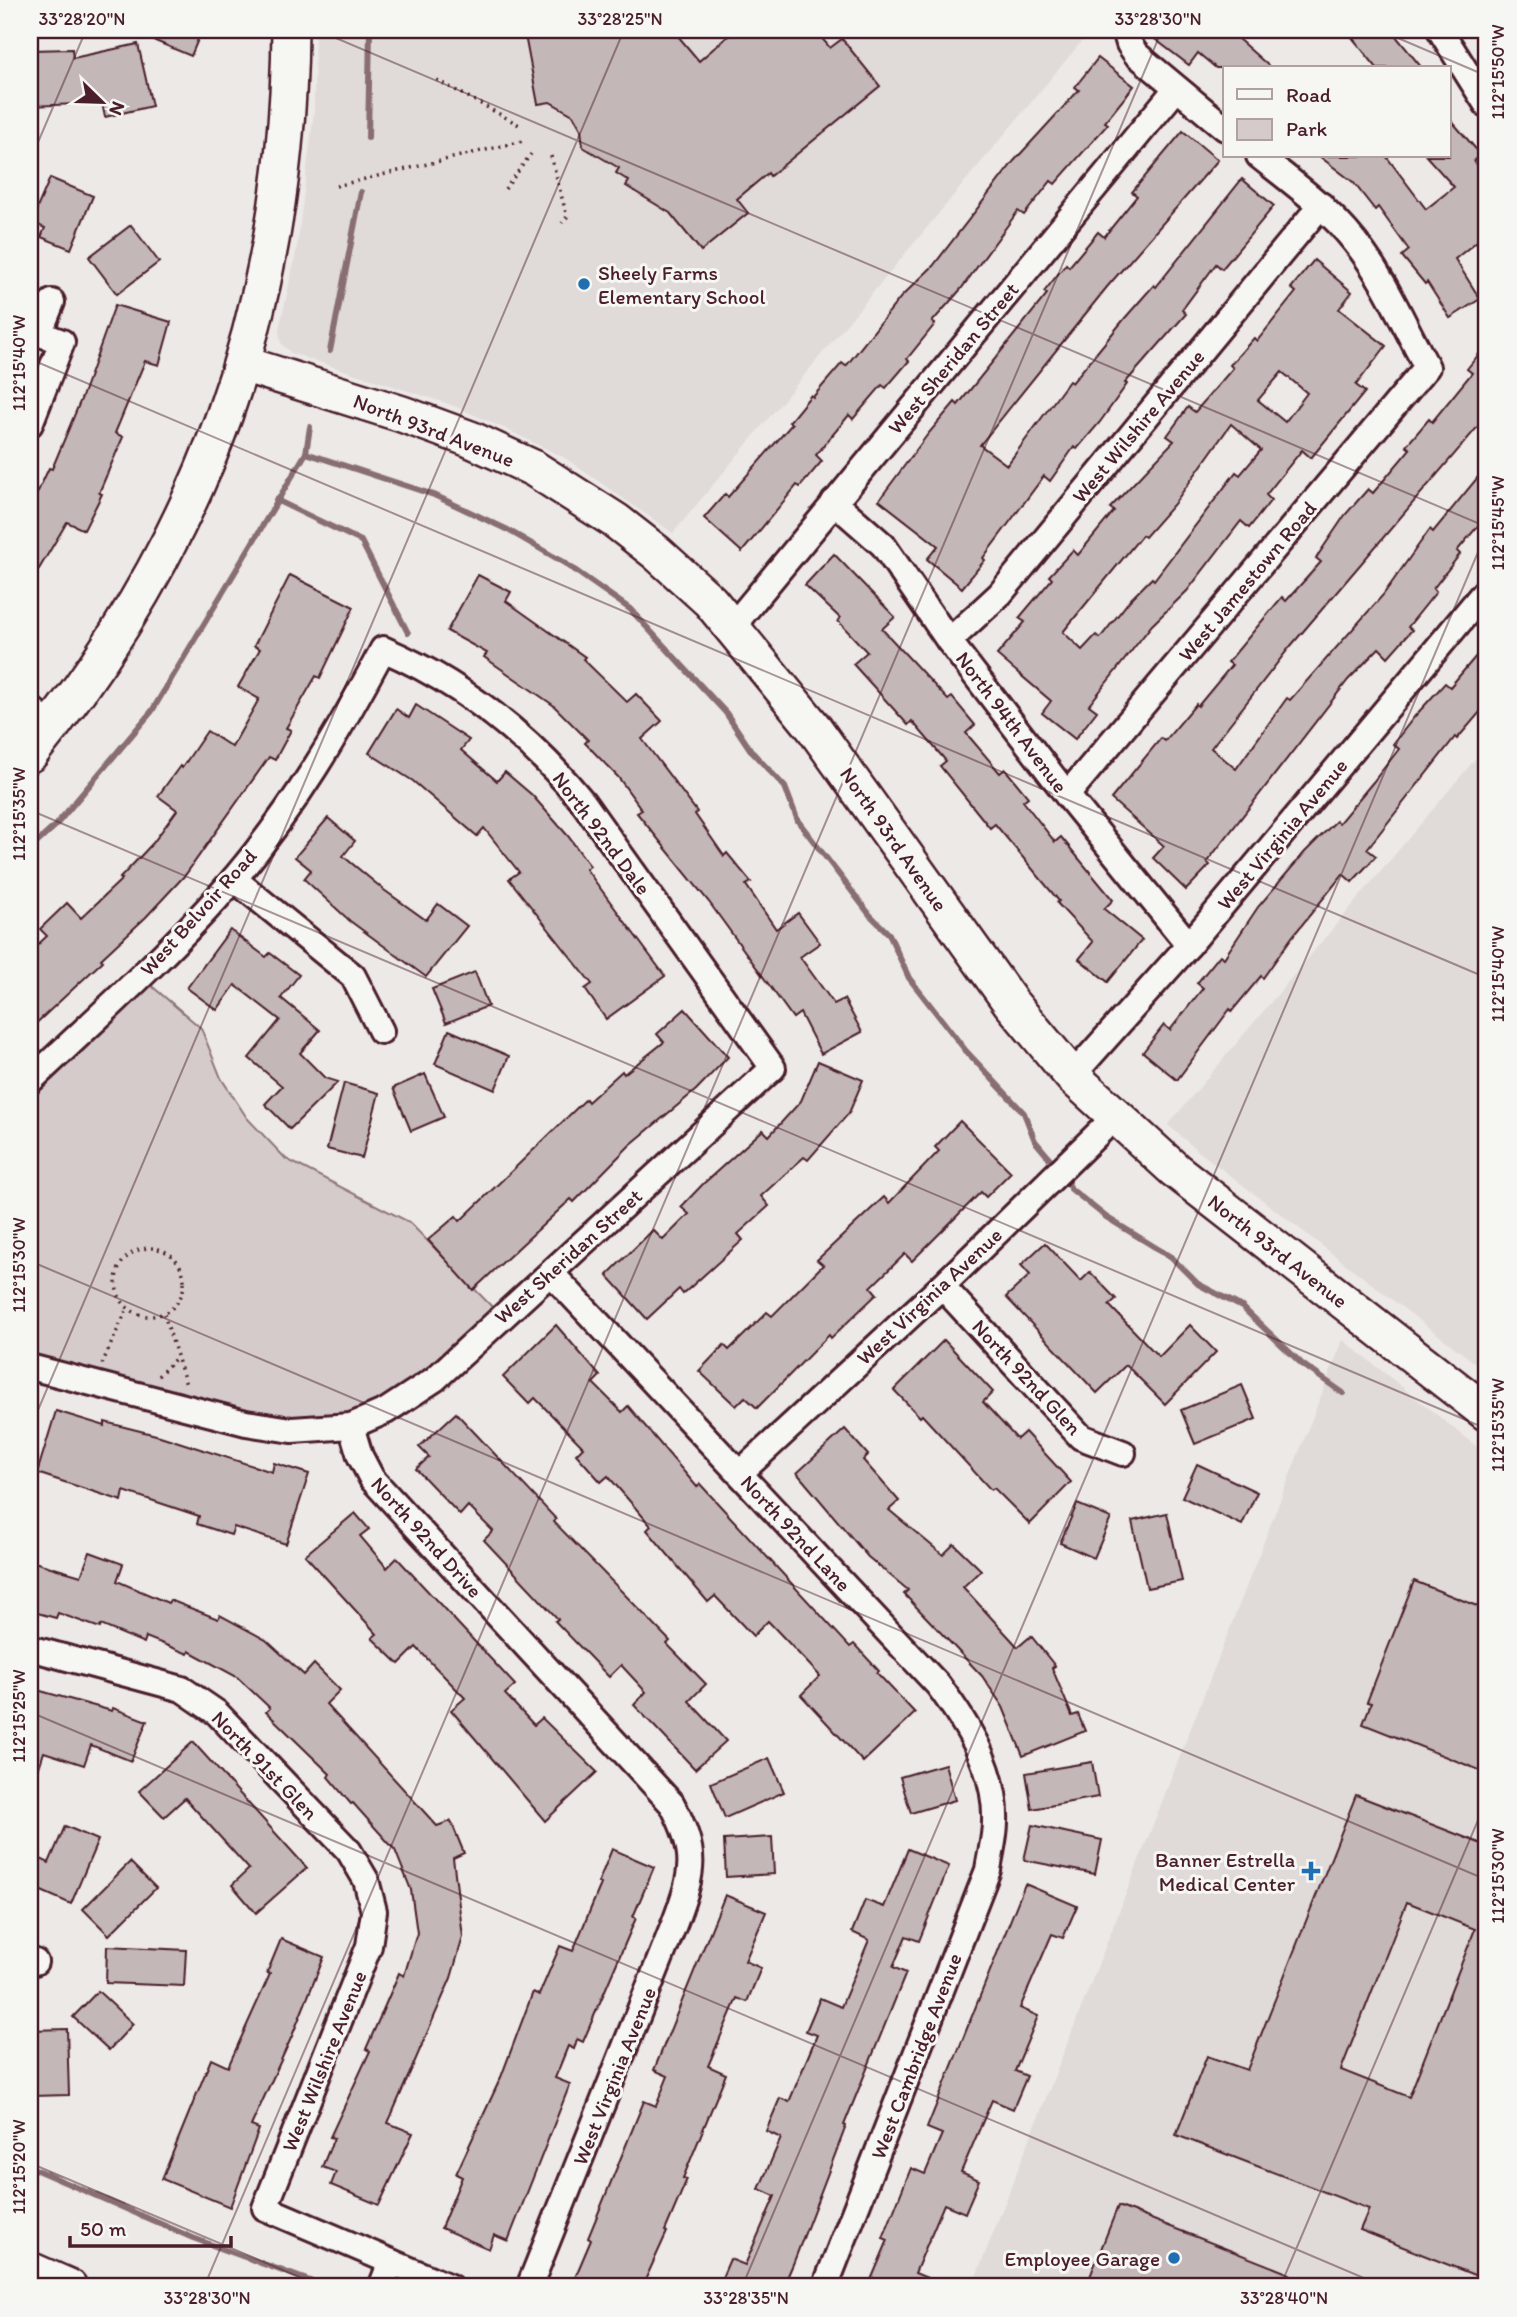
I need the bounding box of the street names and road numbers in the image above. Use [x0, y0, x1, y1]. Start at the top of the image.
street label: West Sheridan Street [882, 277, 1024, 439]
street label: West Wilshire Avenue [1066, 344, 1210, 508]
street label: North 93rd Avenue [350, 388, 518, 472]
street label: West Jamestown Road [1173, 496, 1321, 666]
street label: North 94th Avenue [951, 646, 1073, 798]
street label: West Virginia Avenue [1211, 753, 1353, 915]
street label: North 93rd Avenue [835, 762, 953, 916]
street label: North 92nd Dale [548, 767, 656, 899]
street label: West Belvoir Road [134, 843, 262, 981]
street label: West Sheridan Street [489, 1183, 647, 1329]
street label: North 93rd Avenue [1203, 1189, 1353, 1313]
street label: West Virginia Avenue [851, 1222, 1007, 1370]
street label: North 92nd Glen [967, 1314, 1087, 1440]
street label: North 92nd Lane [736, 1470, 856, 1597]
street label: North 92nd Drive [366, 1471, 488, 1603]
street label: North 91st Glen [207, 1705, 323, 1825]
street label: West Cambridge Avenue [865, 1950, 967, 2162]
street label: West Wilshire Avenue [276, 1967, 372, 2155]
street label: West Virginia Avenue [567, 1983, 661, 2169]

